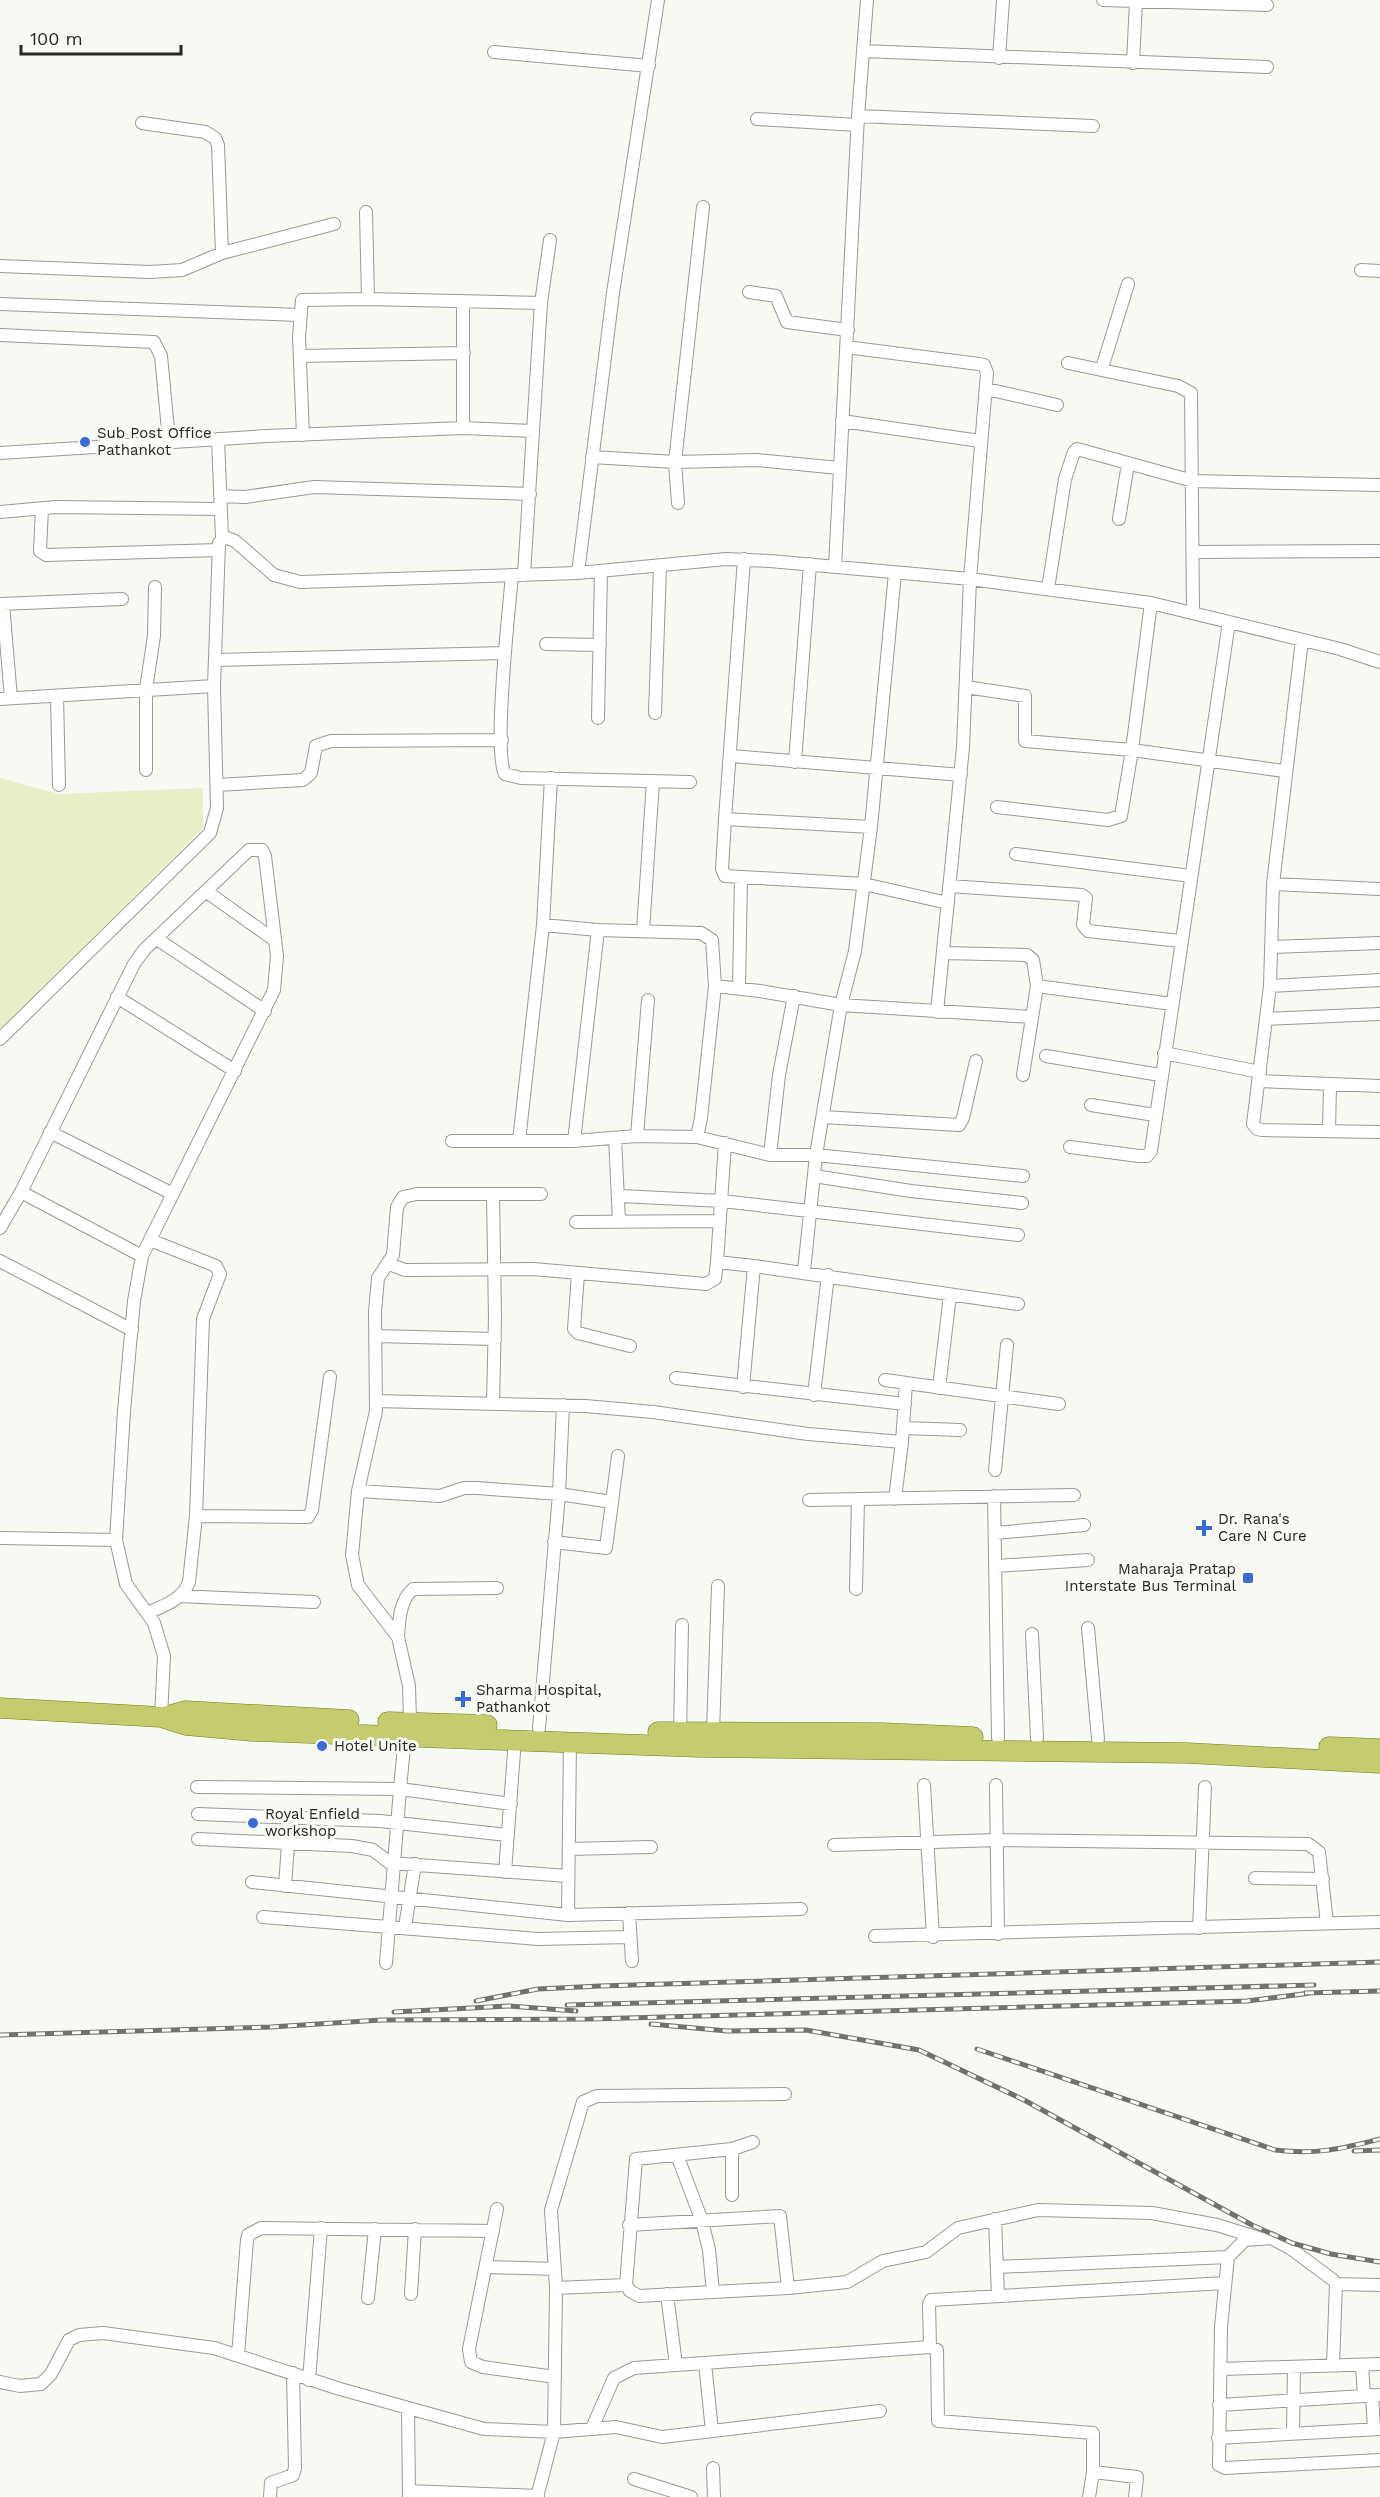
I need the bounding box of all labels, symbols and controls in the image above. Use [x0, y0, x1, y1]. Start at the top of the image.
scale bar [21, 18, 182, 56]
text: 100 m [30, 28, 83, 49]
place label: Sub Post Office Pathankot [97, 424, 212, 459]
marker: Sub Post Office Pathankot [78, 435, 92, 449]
place label: Dr. Rana's Care N Cure [1218, 1510, 1307, 1545]
marker: Dr. Rana's Care N Cure [1195, 1519, 1213, 1537]
place label: Maharaja Pratap Interstate Bus Terminal [1065, 1560, 1236, 1595]
marker: Maharaja Pratap Interstate Bus Terminal [1241, 1571, 1255, 1585]
place label: Sharma Hospital, Pathankot [476, 1681, 602, 1716]
marker: Sharma Hospital, Pathankot [454, 1690, 472, 1708]
place label: Hotel Unite [334, 1737, 417, 1755]
marker: Hotel Unite [315, 1739, 329, 1753]
place label: Royal Enfield workshop [265, 1805, 360, 1840]
marker: Royal Enfield workshop [246, 1816, 260, 1830]

